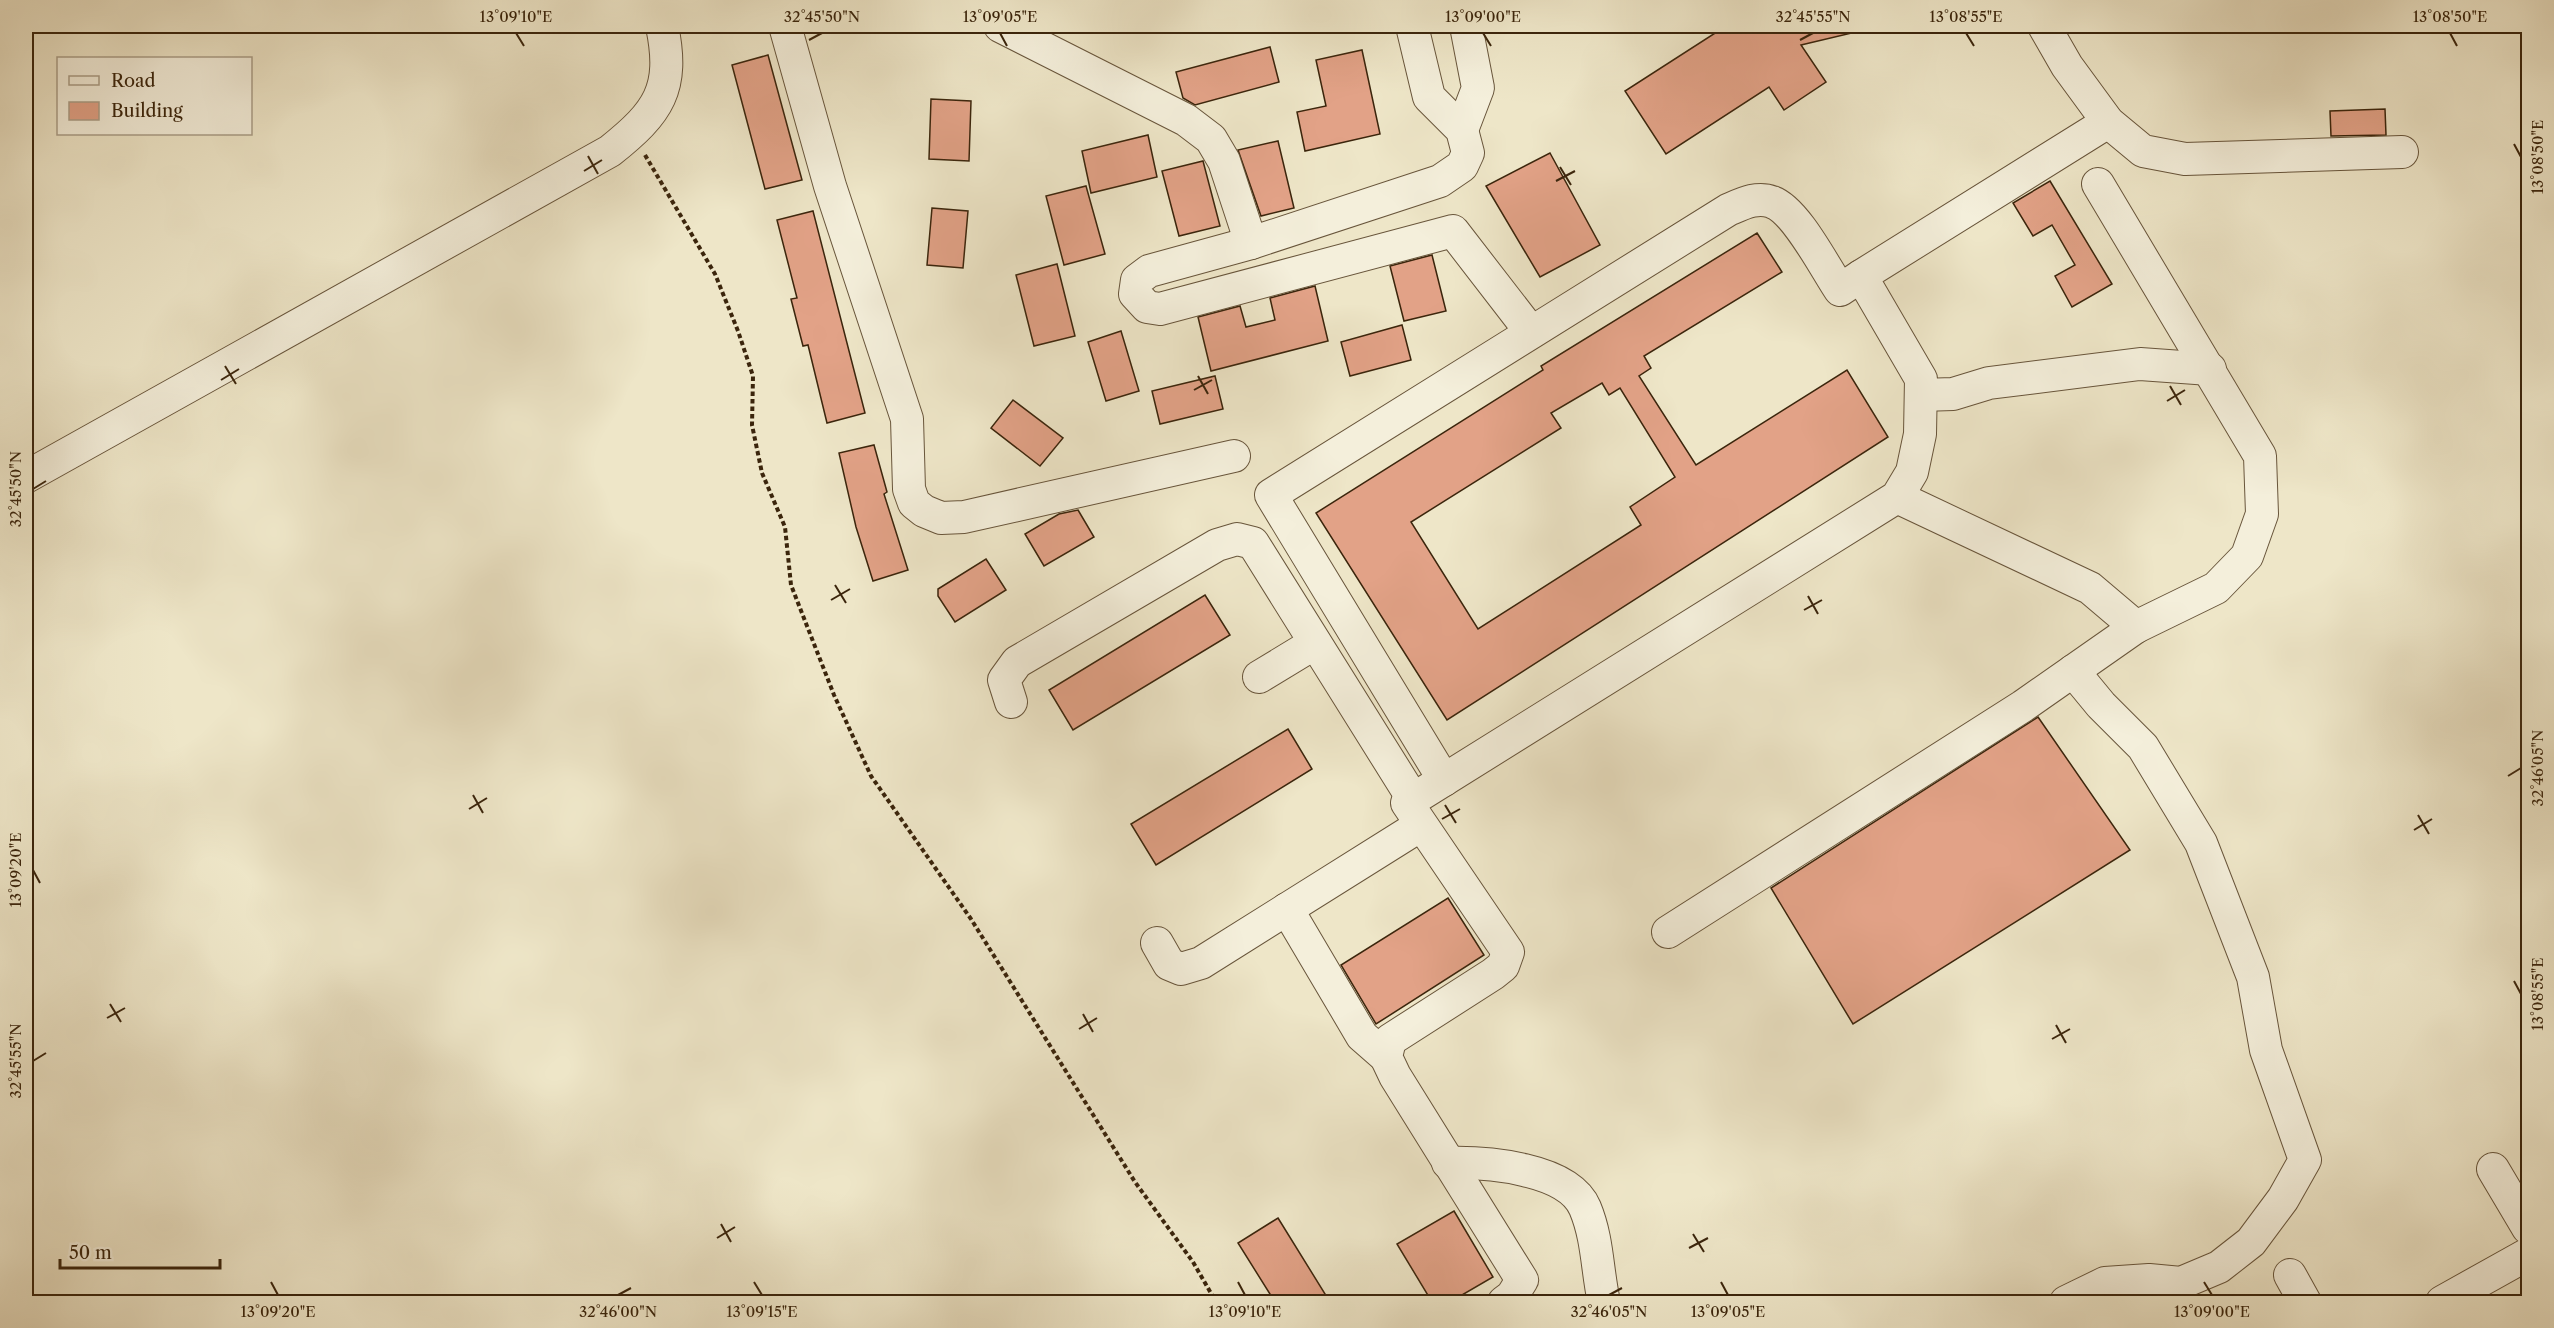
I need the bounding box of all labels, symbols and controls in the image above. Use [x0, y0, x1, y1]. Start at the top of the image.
text: 13°09'10"E [480, 7, 552, 26]
text: 32°45'50"N [784, 7, 860, 26]
text: 13°09'05"E [963, 7, 1037, 26]
text: 13°09'00"E [1445, 7, 1521, 26]
text: 32°45'55"N [1775, 7, 1851, 26]
text: 13°08'55"E [1929, 7, 2003, 26]
text: 13°08'50"E [2413, 7, 2487, 26]
legend [57, 57, 252, 135]
text: Road [111, 70, 156, 92]
text: Building [111, 100, 183, 122]
text: 13°08'50"E [2528, 120, 2547, 194]
text: 32°45'50"N [6, 451, 25, 527]
text: 32°46'05"N [2528, 730, 2547, 806]
text: 13°09'20"E [6, 832, 25, 908]
text: 13°08'55"E [2528, 957, 2547, 1031]
text: 32°45'55"N [6, 1023, 25, 1099]
scale bar [60, 1232, 220, 1270]
text: 50 m [69, 1242, 112, 1264]
text: 13°09'20"E [240, 1302, 316, 1321]
text: 32°46'00"N [579, 1302, 657, 1321]
text: 13°09'15"E [726, 1302, 798, 1321]
text: 13°09'10"E [1209, 1302, 1281, 1321]
text: 32°46'05"N [1571, 1302, 1647, 1321]
text: 13°09'05"E [1691, 1302, 1765, 1321]
text: 13°09'00"E [2174, 1302, 2250, 1321]

